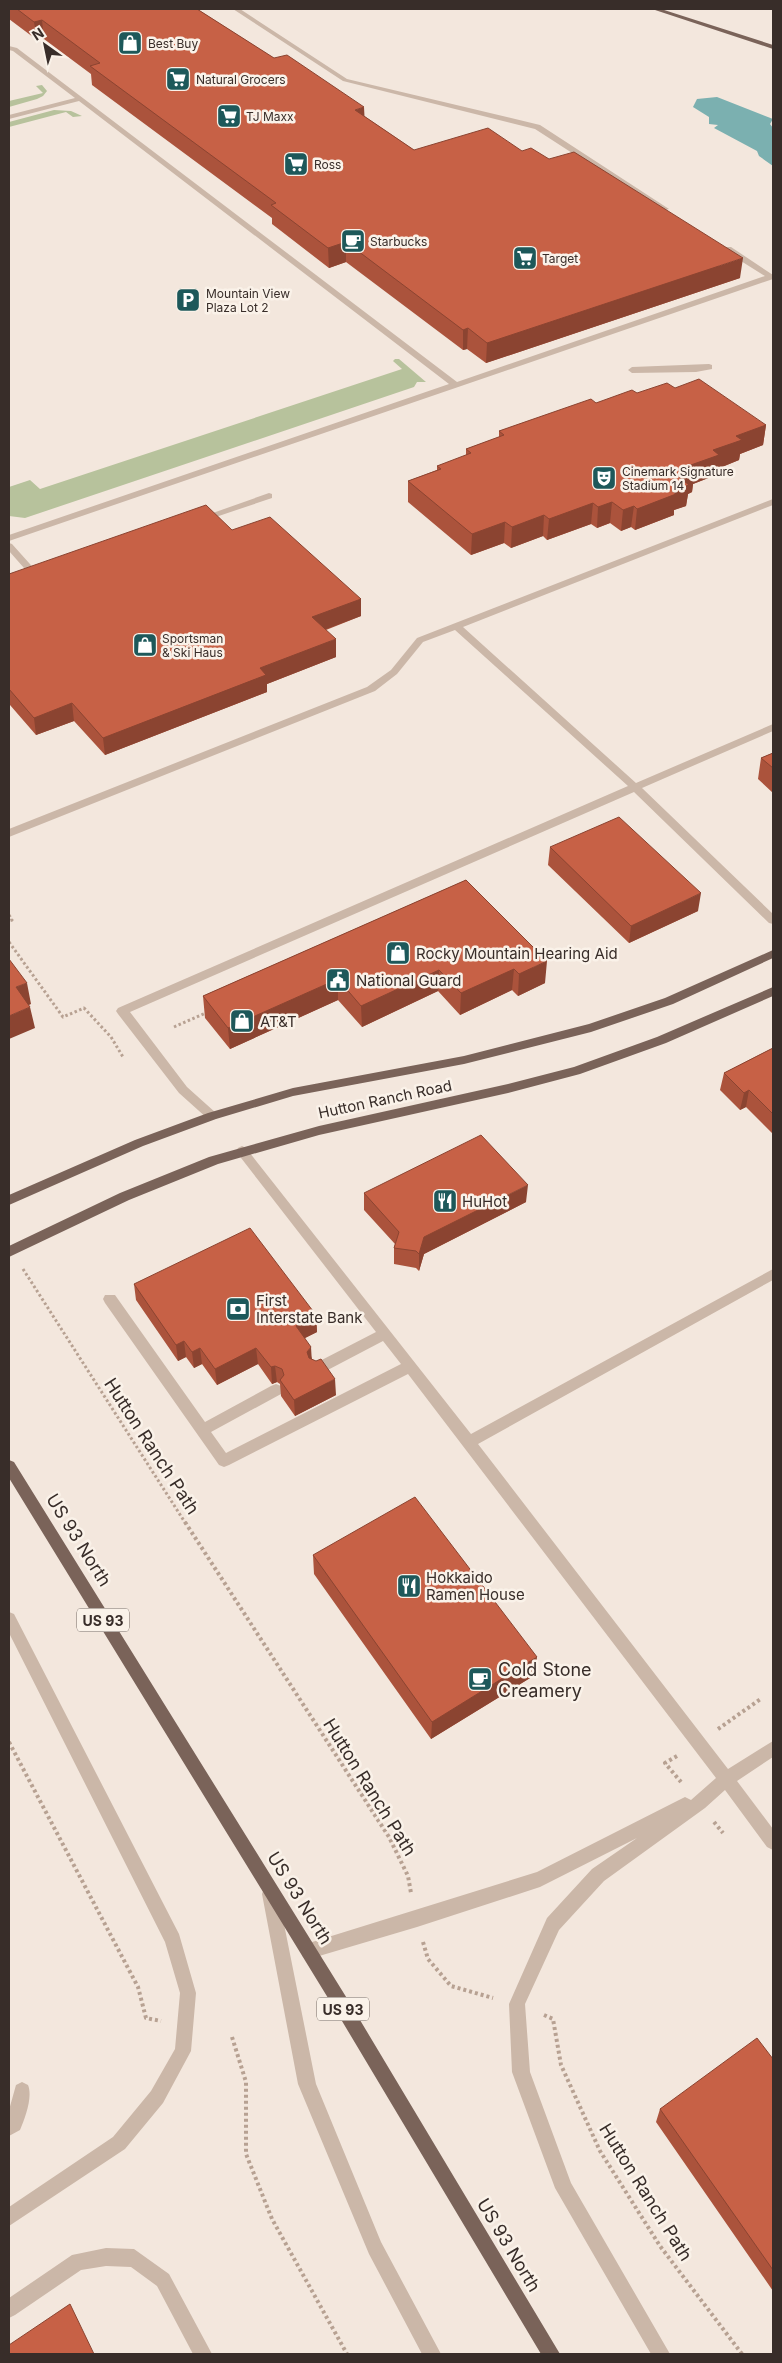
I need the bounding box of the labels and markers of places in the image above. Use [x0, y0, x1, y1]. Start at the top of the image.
shop icon: Best Buy [117, 30, 143, 56]
place label: Best Buy [148, 36, 198, 51]
supermarket icon: Natural Grocers [165, 66, 191, 92]
place label: Natural Grocers [196, 72, 286, 87]
supermarket icon: TJ Maxx [216, 103, 242, 129]
place label: TJ Maxx [246, 109, 294, 124]
supermarket icon: Ross [283, 151, 309, 177]
place label: Ross [314, 157, 341, 172]
cafe icon: Starbucks [340, 228, 366, 254]
place label: Starbucks [370, 234, 427, 249]
supermarket icon: Target [512, 245, 538, 271]
place label: Target [542, 251, 578, 266]
place label: Mountain View Plaza Lot 2 [206, 286, 290, 315]
parking icon: Mountain View Plaza Lot 2 [175, 287, 201, 313]
place label: Cinemark Signature Stadium 14 [622, 464, 734, 493]
theatre icon: Cinemark Signature Stadium 14 [591, 465, 617, 491]
place label: Sportsman & Ski Haus [162, 631, 223, 660]
shop icon: Sportsman & Ski Haus [132, 632, 158, 658]
shop icon: Rocky Mountain Hearing Aid [385, 940, 411, 966]
place label: Rocky Mountain Hearing Aid [416, 944, 618, 963]
public building icon: National Guard [325, 967, 351, 993]
place label: National Guard [356, 971, 461, 990]
shop icon: AT&T [229, 1008, 255, 1034]
place label: AT&T [260, 1012, 297, 1031]
restaurant icon: HuHot [432, 1188, 458, 1214]
place label: HuHot [462, 1192, 507, 1211]
place label: First Interstate Bank [256, 1291, 363, 1327]
bank icon: First Interstate Bank [225, 1296, 251, 1322]
place label: Hokkaido Ramen House [426, 1568, 525, 1604]
restaurant icon: Hokkaido Ramen House [396, 1573, 422, 1599]
place label: Cold Stone Creamery [498, 1659, 592, 1701]
cafe icon: Cold Stone Creamery [467, 1666, 493, 1692]

